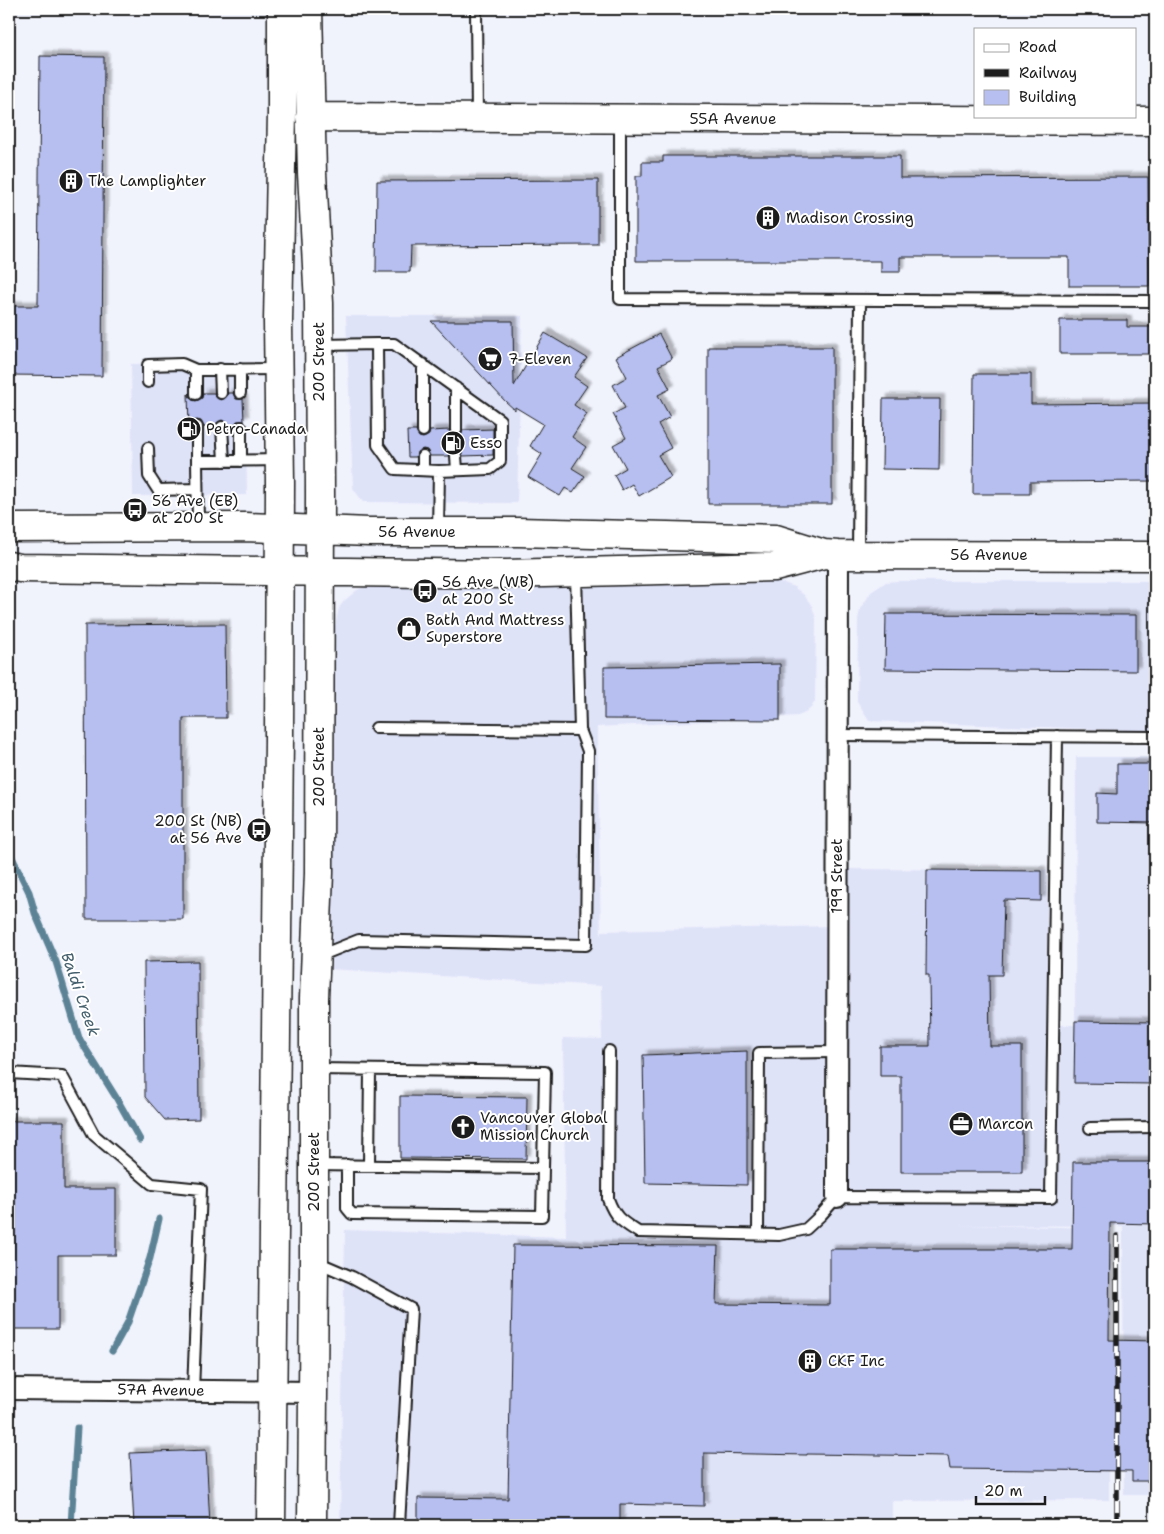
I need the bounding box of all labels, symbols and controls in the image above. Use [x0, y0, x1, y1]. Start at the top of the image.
legend [974, 28, 1136, 118]
text: Road [1019, 37, 1057, 57]
text: Railway [1019, 63, 1077, 83]
text: Building [1019, 87, 1076, 107]
street label: 55A Avenue [690, 109, 776, 129]
building icon: The Lamplighter [58, 168, 84, 194]
place label: The Lamplighter [88, 171, 206, 191]
building icon: Madison Crossing [755, 205, 781, 231]
place label: Madison Crossing [786, 208, 914, 228]
street label: 200 Street [309, 322, 329, 402]
supermarket icon: 7-Eleven [477, 346, 503, 372]
place label: 7-Eleven [508, 349, 571, 369]
fuel station icon: Petro-Canada [176, 416, 202, 442]
place label: Petro-Canada [206, 419, 307, 439]
fuel station icon: Esso [440, 430, 466, 456]
place label: Esso [470, 433, 502, 453]
place label: 56 Ave (EB) at 200 St [152, 491, 238, 528]
bus stop icon: 56 Ave (EB) at 200 St [122, 497, 148, 523]
street label: 56 Avenue [378, 522, 456, 542]
street label: 56 Avenue [950, 545, 1028, 565]
place label: 56 Ave (WB) at 200 St [442, 572, 534, 609]
bus stop icon: 56 Ave (WB) at 200 St [412, 578, 438, 604]
place label: Bath And Mattress Superstore [426, 610, 564, 647]
shop icon: Bath And Mattress Superstore [396, 616, 422, 642]
street label: 200 Street [309, 727, 329, 807]
place label: 200 St (NB) at 56 Ave [154, 811, 242, 848]
bus stop icon: 200 St (NB) at 56 Ave [246, 817, 272, 843]
street label: 199 Street [827, 838, 847, 914]
water label: Baldi Creek [56, 949, 105, 1039]
place label: Vancouver Global Mission Church [480, 1108, 608, 1145]
office icon: Marcon [948, 1111, 974, 1137]
church icon: Vancouver Global Mission Church [450, 1114, 476, 1140]
place label: Marcon [978, 1114, 1033, 1134]
street label: 200 Street [304, 1132, 324, 1212]
building icon: CKF Inc [797, 1348, 823, 1374]
place label: CKF Inc [828, 1351, 885, 1371]
street label: 57A Avenue [117, 1379, 205, 1401]
scale bar [976, 1474, 1045, 1506]
text: 20 m [984, 1481, 1023, 1501]

